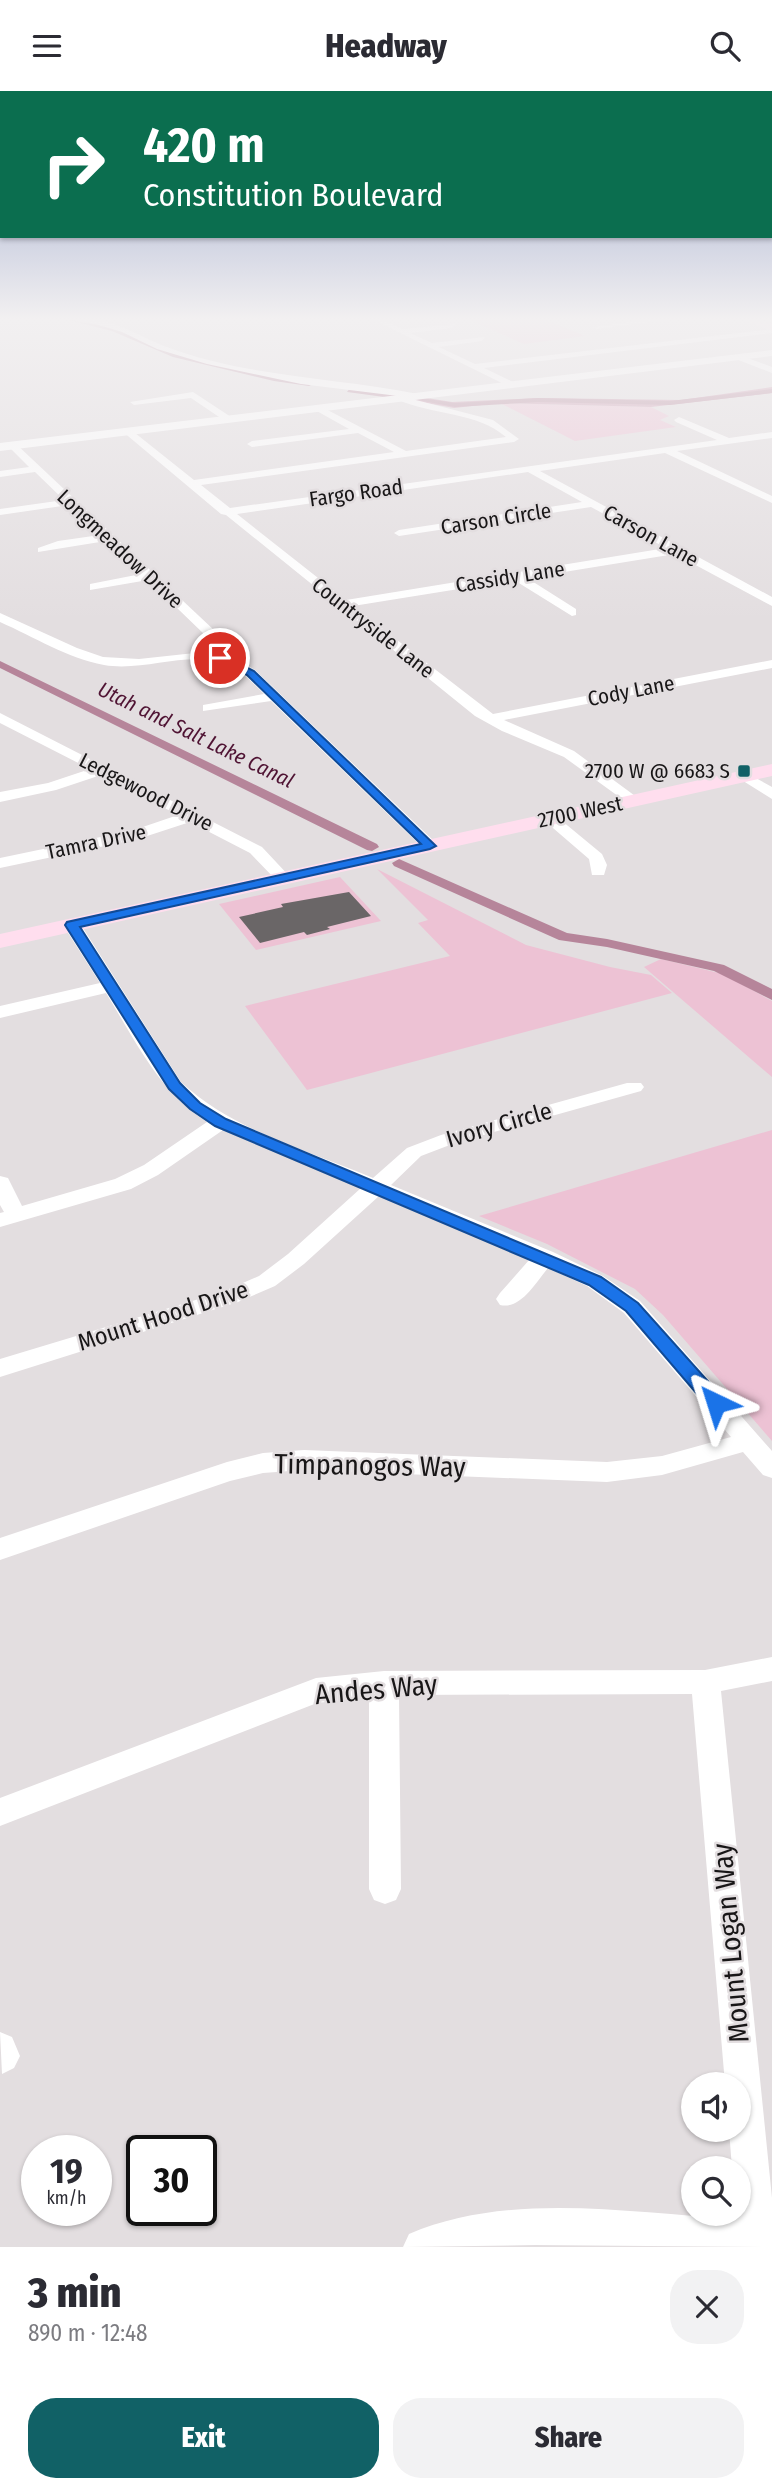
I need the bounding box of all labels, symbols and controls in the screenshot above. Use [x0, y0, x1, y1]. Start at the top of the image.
icon: menu [28, 27, 66, 65]
text: Headway [325, 27, 447, 65]
icon: search [706, 27, 744, 65]
text: 420 m [143, 116, 265, 175]
icon: right [28, 119, 119, 210]
text: Constitution Boulevard [143, 176, 443, 214]
street label: Fargo Road [307, 474, 405, 512]
street label: Longmeadow Drive [52, 484, 188, 614]
street label: Carson Circle [439, 497, 553, 541]
street label: Carson Lane [599, 499, 703, 573]
street label: Cassidy Lane [454, 556, 566, 598]
street label: Countryside Lane [306, 572, 440, 684]
pin [190, 628, 250, 688]
icon: arrive [201, 639, 239, 677]
street label: Cody Lane [585, 670, 677, 712]
water label: Utah and Salt Lake Canal [94, 676, 298, 794]
street label: Ledgewood Drive [75, 747, 217, 837]
place label: 2700 W @ 6683 S [585, 758, 730, 784]
marker: 2700 W @ 6683 S [736, 763, 752, 779]
street label: 2700 West [535, 790, 625, 834]
street label: Tamra Drive [44, 819, 148, 865]
street label: Ivory Circle [443, 1097, 555, 1153]
street label: Mount Hood Drive [74, 1275, 252, 1357]
position arrow [679, 1366, 753, 1440]
street label: Timpanogos Way [274, 1447, 466, 1484]
street label: Andes Way [313, 1668, 439, 1711]
street label: Mount Logan Way [705, 1841, 756, 2044]
map controls [681, 2072, 751, 2226]
button: sound [681, 2072, 751, 2142]
speed limit sign: 30 [126, 2135, 217, 2226]
text: 19 [50, 2150, 83, 2192]
button: search [681, 2156, 751, 2226]
text: km/h [46, 2187, 87, 2209]
text: 3 min [28, 2268, 121, 2318]
button: close [670, 2270, 744, 2344]
text: 890 m · 12:48 [28, 2319, 148, 2347]
button: Exit [28, 2398, 379, 2478]
button: Share [393, 2398, 744, 2478]

